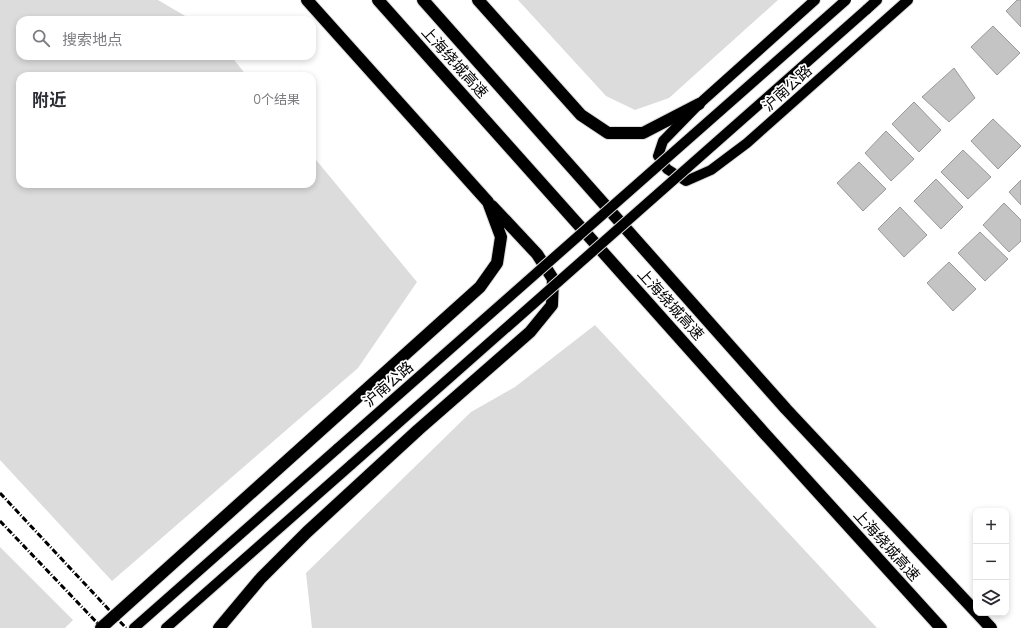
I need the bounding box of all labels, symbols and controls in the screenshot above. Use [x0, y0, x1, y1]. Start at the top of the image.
search box [16, 16, 316, 60]
street label: 上海绕城高速 [418, 22, 492, 102]
icon: search [30, 27, 52, 49]
text: 搜索地点 [62, 30, 122, 49]
street label: 沪南公路 [758, 61, 816, 115]
text: 附近 [32, 89, 66, 110]
text: 0个结果 [253, 91, 300, 107]
street label: 上海绕城高速 [634, 264, 708, 344]
street label: 沪南公路 [359, 357, 417, 411]
street label: 上海绕城高速 [850, 505, 924, 585]
map controls [973, 508, 1009, 616]
button: + [973, 508, 1009, 544]
button: − [973, 544, 1009, 580]
button: layers [973, 580, 1009, 616]

